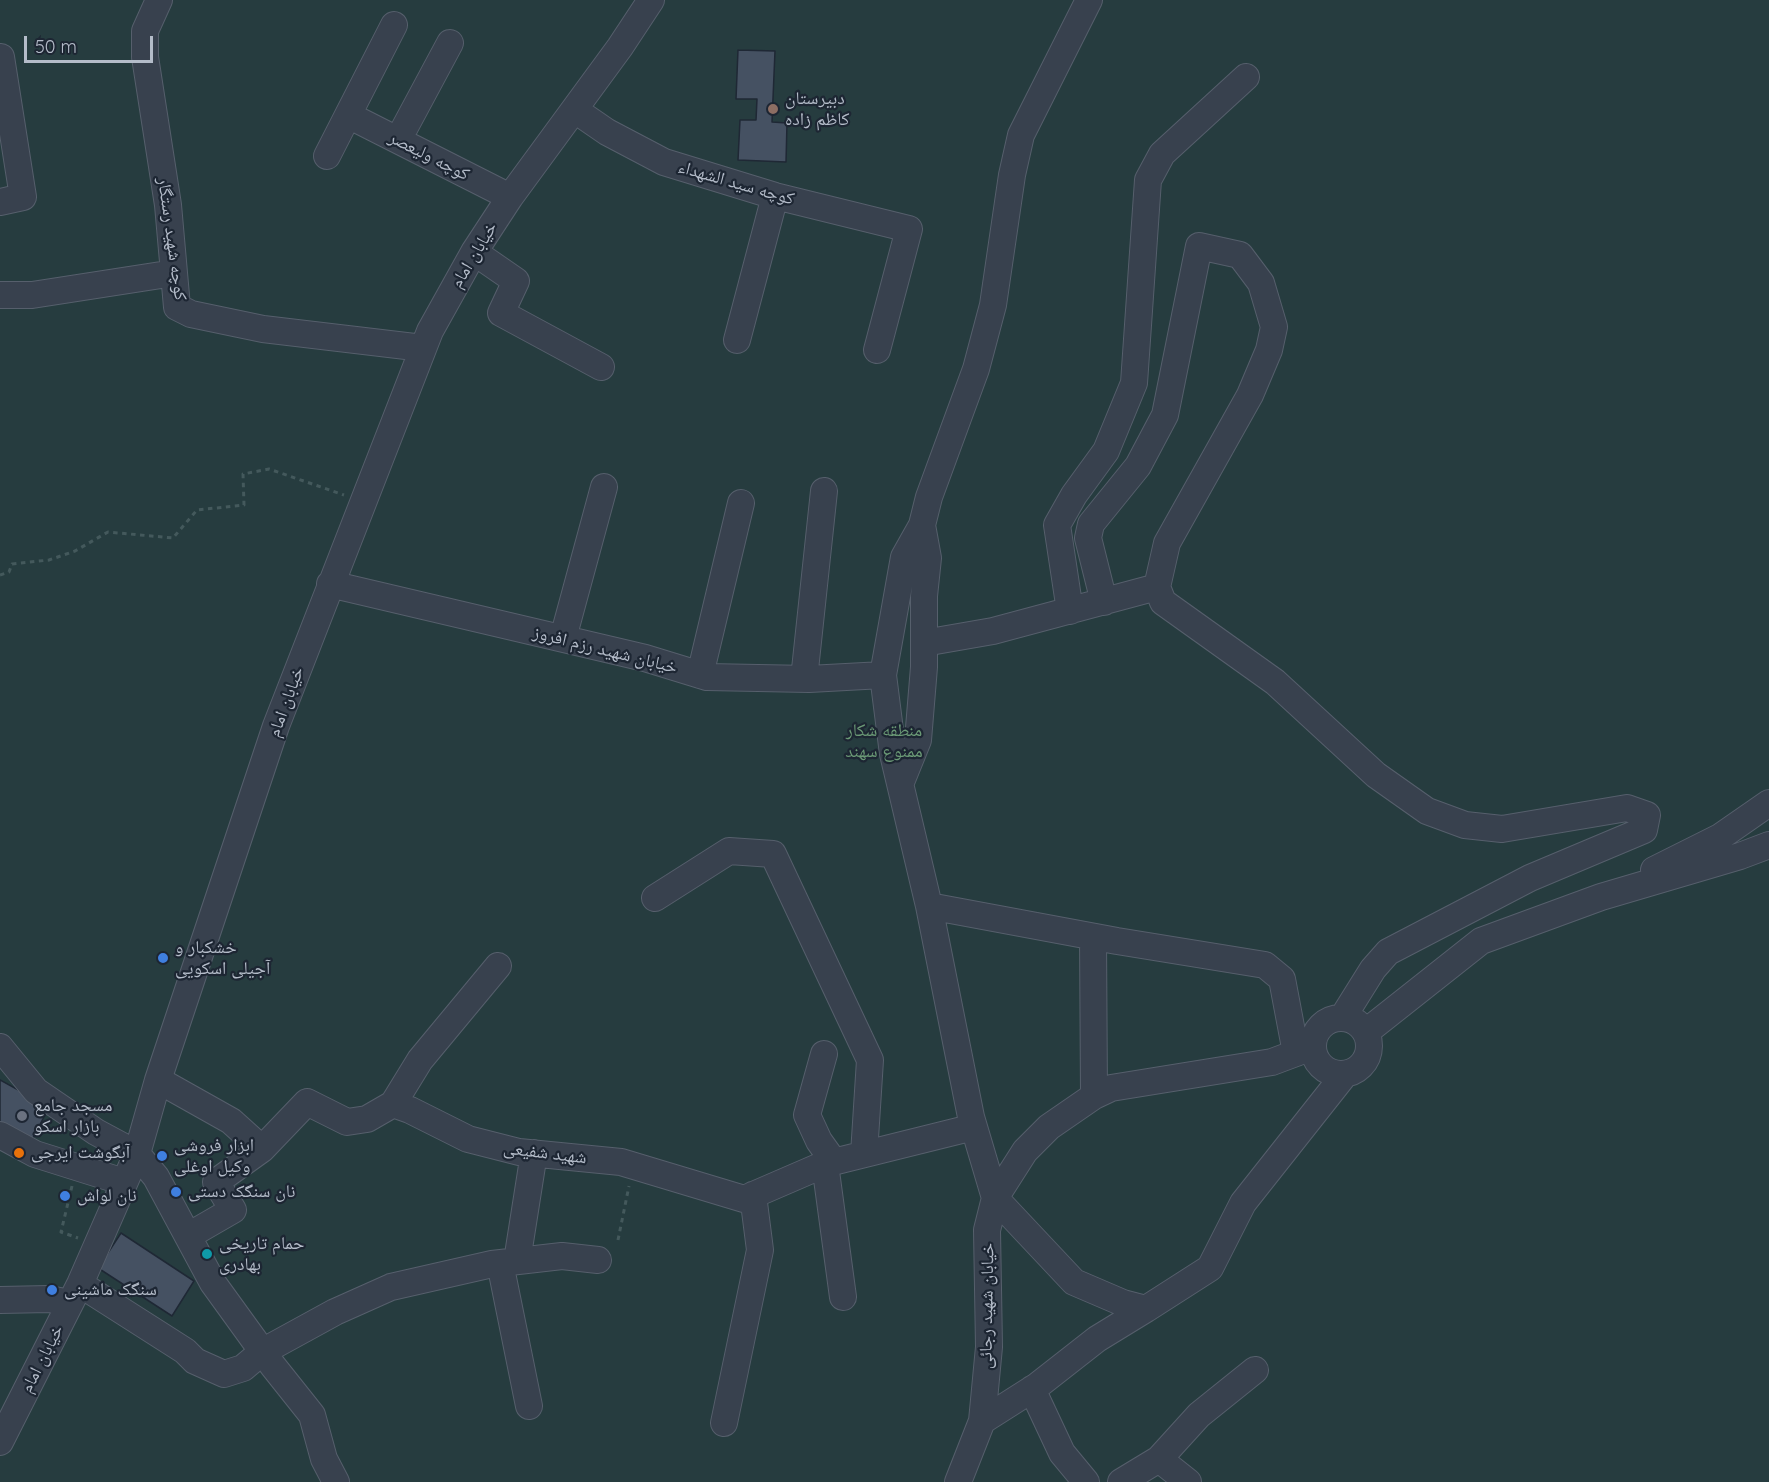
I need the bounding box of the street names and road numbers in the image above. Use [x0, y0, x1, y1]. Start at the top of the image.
street label: کوچه ولیعصر [385, 126, 473, 186]
street label: کوچه سید الشهداء [675, 156, 797, 210]
street label: کوچه شهید رستگار [153, 176, 191, 302]
street label: خیابان امام [446, 218, 502, 292]
street label: خیابان شهید رزم افروز [531, 622, 679, 678]
street label: خیابان امام [263, 664, 309, 740]
street label: شهید شفیعی [502, 1137, 588, 1169]
street label: خیابان شهید رجائی [975, 1243, 999, 1369]
street label: خیابان امام [16, 1321, 68, 1397]

